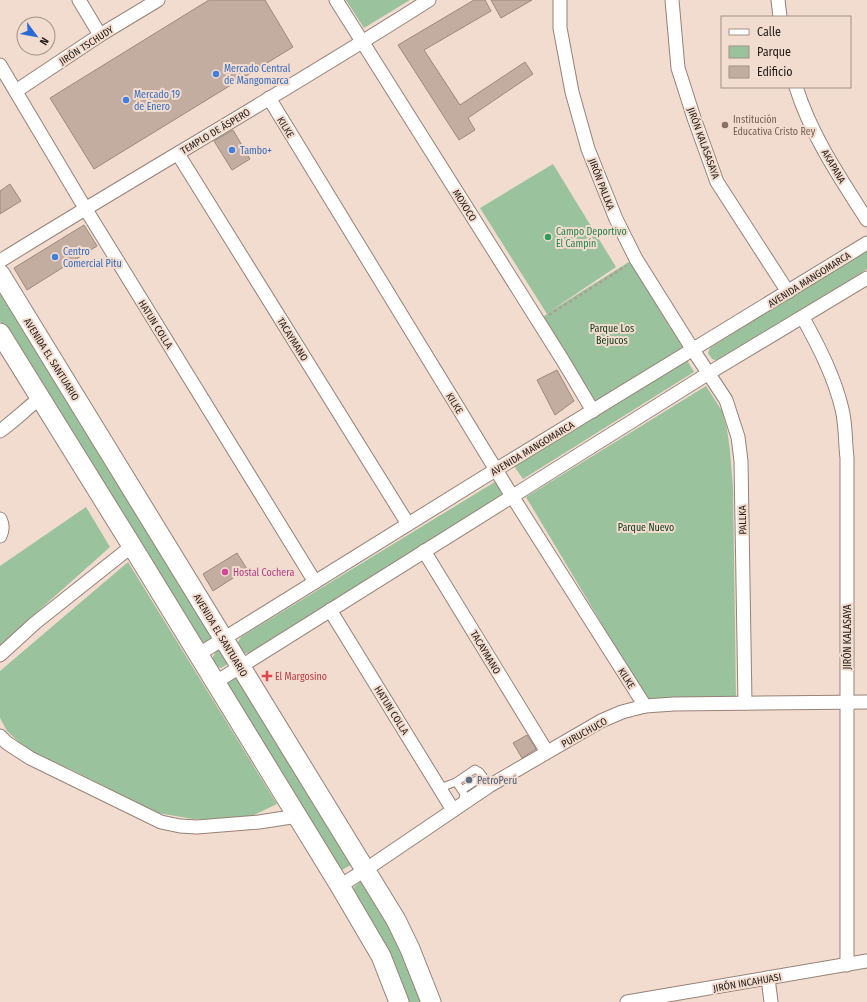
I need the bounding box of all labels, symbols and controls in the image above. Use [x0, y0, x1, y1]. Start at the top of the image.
north arrow [16, 16, 56, 56]
legend [721, 16, 851, 88]
street label: JIRÓN TSCHUDY [56, 22, 116, 68]
text: Calle [757, 25, 781, 39]
text: N [37, 35, 51, 47]
text: Parque [757, 45, 791, 59]
place label: Mercado Central de Mangomarca [224, 63, 291, 87]
text: Edificio [757, 65, 793, 79]
marker: Mercado Central de Mangomarca [211, 69, 221, 79]
place label: Mercado 19 de Enero [134, 89, 180, 113]
marker: Mercado 19 de Enero [121, 95, 131, 105]
street label: TEMPLO DE ÁSPERO [178, 105, 252, 157]
street label: JIRÓN KALASASAYA [685, 105, 724, 181]
place label: Institución Educativa Cristo Rey [733, 114, 816, 138]
street label: KILKE [274, 115, 296, 140]
marker: Institución Educativa Cristo Rey [720, 120, 730, 130]
marker: Tambo+ [227, 145, 237, 155]
place label: Tambo+ [240, 145, 272, 157]
street label: AKAPANA [819, 147, 848, 186]
street label: JIRÓN PALLKA [586, 156, 619, 213]
street label: MOXOCO [450, 187, 479, 224]
place label: Campo Deportivo El Campín [556, 226, 627, 250]
marker: Campo Deportivo El Campín [543, 232, 553, 242]
place label: Centro Comercial Pitu [63, 246, 122, 270]
street label: AVENIDA MANGOMARCA [766, 249, 854, 310]
marker: Centro Comercial Pitu [50, 252, 60, 262]
street label: HATUN COLLA [135, 298, 175, 352]
street label: AVENIDA EL SANTUARIO [21, 316, 81, 403]
street label: TACAYMANO [274, 316, 310, 363]
park label: Parque Los Bejucos [590, 323, 634, 347]
street label: KILKE [443, 391, 465, 416]
street label: AVENIDA MANGOMARCA [489, 419, 577, 479]
street label: PALLKA [737, 504, 749, 535]
park label: Parque Nuevo [618, 522, 674, 534]
marker: Hostal Cochera [220, 567, 230, 577]
place label: Hostal Cochera [233, 567, 294, 579]
street label: AVENIDA EL SANTUARIO [191, 592, 250, 679]
street label: JIRÓN KALASAYA [840, 604, 854, 670]
street label: TACAYMANO [467, 629, 503, 676]
street label: KILKE [615, 666, 637, 691]
marker: El Margosino [262, 671, 272, 681]
place label: El Margosino [275, 671, 327, 683]
street label: HATUN COLLA [371, 684, 411, 738]
street label: PURUCHUCO [559, 715, 610, 750]
place label: PetroPerú [477, 774, 517, 787]
marker: PetroPerú [464, 775, 474, 785]
street label: JIRÓN INCAHUASI [712, 969, 782, 995]

